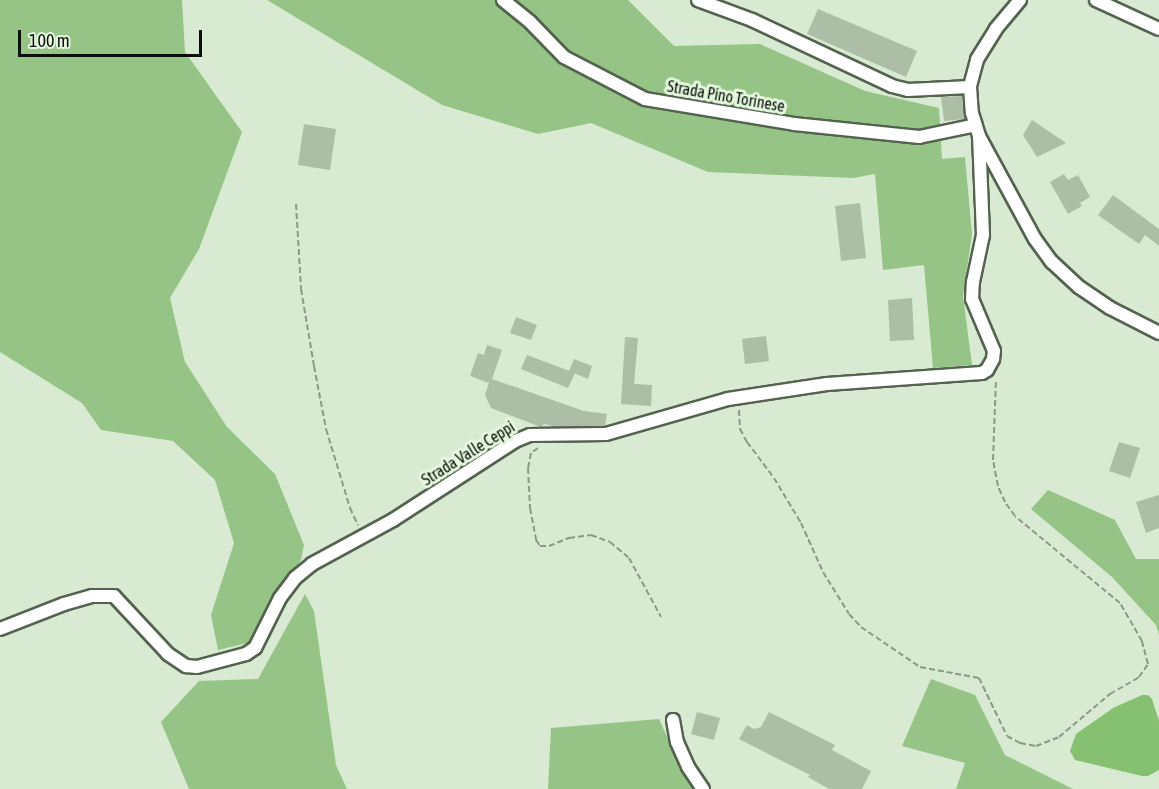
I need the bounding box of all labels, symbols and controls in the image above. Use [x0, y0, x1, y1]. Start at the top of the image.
scale bar [21, 18, 206, 56]
text: 100 m [29, 30, 70, 51]
street label: Strada Pino Torinese [666, 76, 786, 116]
street label: Strada Valle Ceppi [418, 417, 518, 489]

